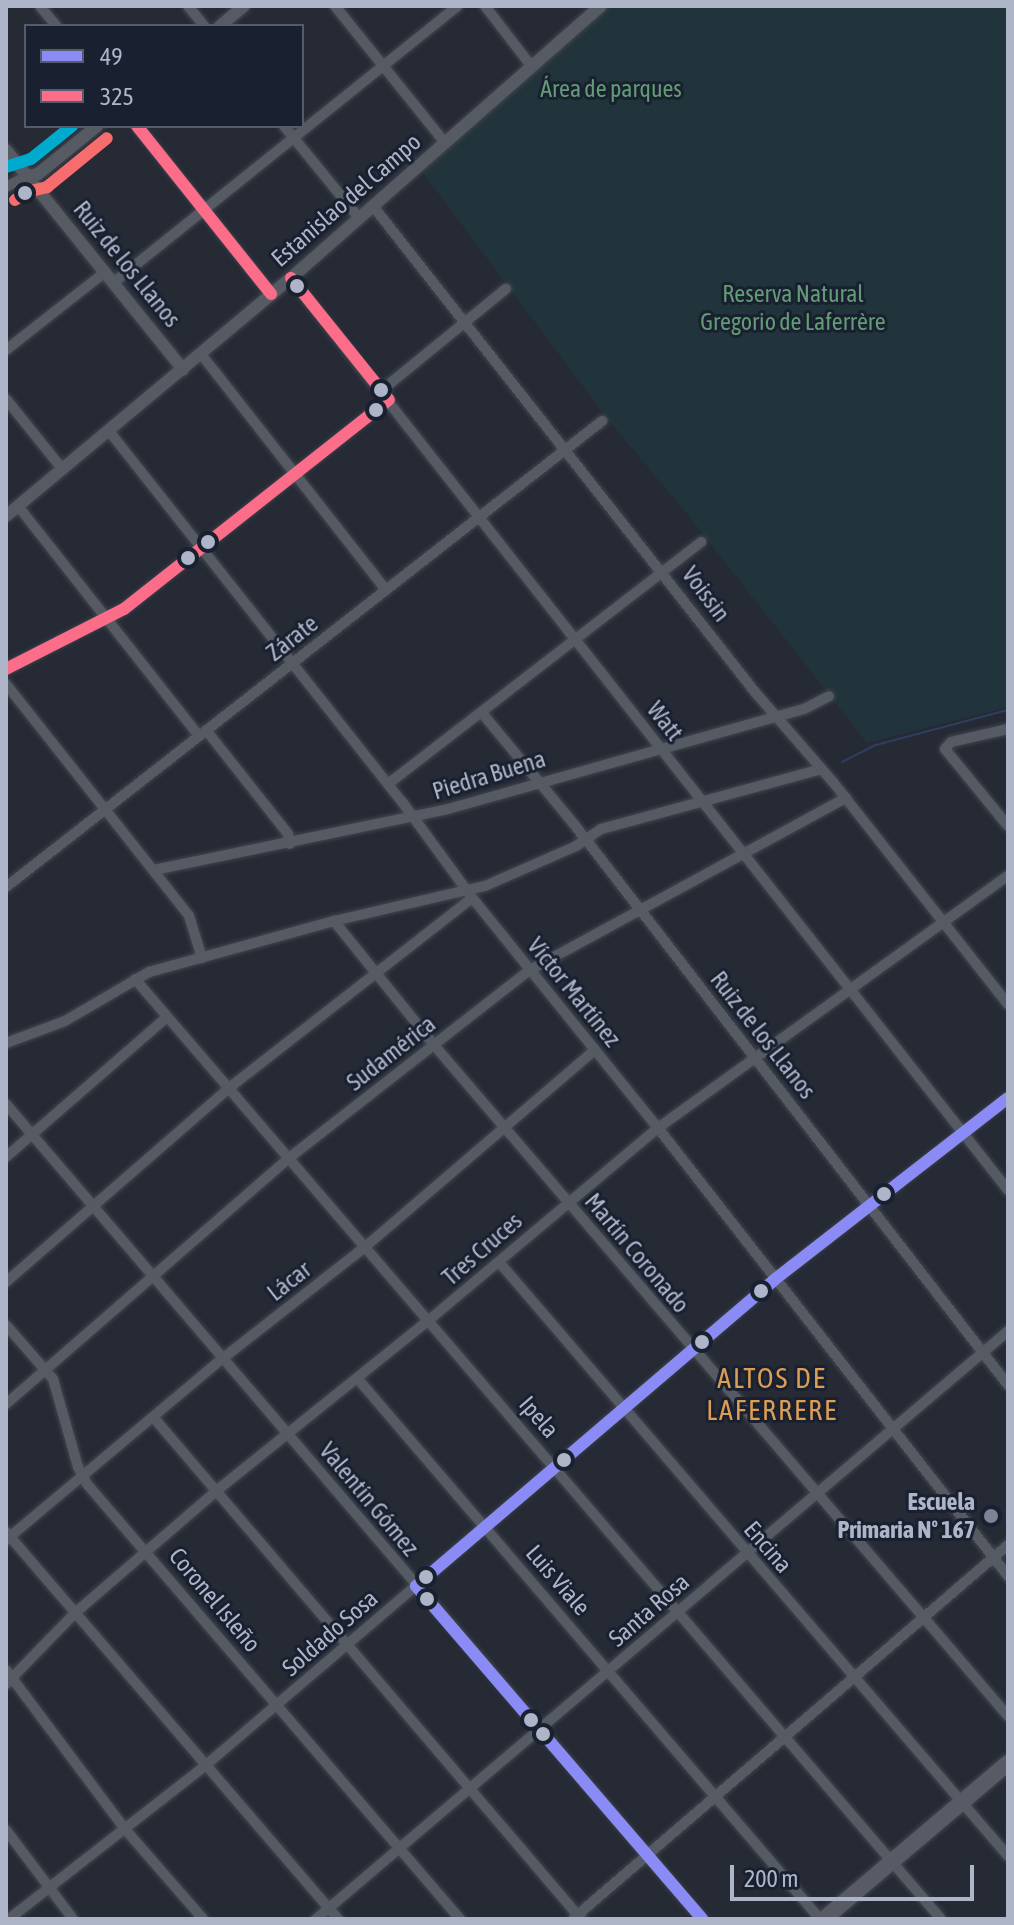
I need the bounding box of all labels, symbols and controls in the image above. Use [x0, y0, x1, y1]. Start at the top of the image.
legend [24, 24, 304, 128]
text: 49 [100, 43, 123, 70]
park label: Área de parques [540, 75, 682, 103]
text: 325 [100, 83, 134, 110]
street label: Estanislao del Campo [265, 127, 427, 273]
unlabelled marker [17, 185, 33, 201]
street label: Ruiz de los Llanos [67, 195, 187, 333]
unlabelled marker [289, 278, 305, 294]
park label: Reserva Natural Gregorio de Laferrère [700, 280, 886, 336]
unlabelled marker [373, 382, 389, 398]
unlabelled marker [368, 402, 384, 418]
unlabelled marker [200, 534, 216, 550]
unlabelled marker [180, 550, 196, 566]
street label: Voissin [676, 561, 736, 627]
street label: Zárate [261, 609, 323, 667]
street label: Watt [641, 696, 689, 746]
street label: Piedra Buena [429, 744, 549, 806]
street label: Víctor Martínez [521, 932, 627, 1052]
street label: Ruiz de los Llanos [704, 965, 822, 1105]
street label: Sudamérica [341, 1009, 441, 1097]
unlabelled marker [876, 1186, 892, 1202]
street label: Martín Coronado [579, 1187, 695, 1319]
street label: Tres Cruces [436, 1206, 528, 1292]
street label: Lácar [261, 1255, 317, 1307]
unlabelled marker [753, 1283, 769, 1299]
unlabelled marker [694, 1334, 710, 1350]
district label: ALTOS DE LAFERRERE [706, 1361, 838, 1427]
street label: Ipela [513, 1390, 565, 1444]
street label: Valentín Gómez [313, 1436, 425, 1562]
unlabelled marker [556, 1452, 572, 1468]
place label: Escuela Primaria Nº 167 [837, 1488, 975, 1544]
marker: Escuela Primaria Nº 167 [982, 1507, 1000, 1525]
street label: Encina [738, 1515, 798, 1579]
street label: Luis Viale [520, 1539, 596, 1621]
street label: Coronel Isleño [163, 1542, 267, 1658]
street label: Santa Rosa [603, 1567, 695, 1653]
unlabelled marker [418, 1569, 434, 1585]
street label: Soldado Sosa [276, 1584, 384, 1682]
unlabelled marker [419, 1591, 435, 1607]
unlabelled marker [523, 1712, 539, 1728]
unlabelled marker [535, 1726, 551, 1742]
scale bar [734, 1849, 978, 1899]
text: 200 m [744, 1865, 798, 1892]

